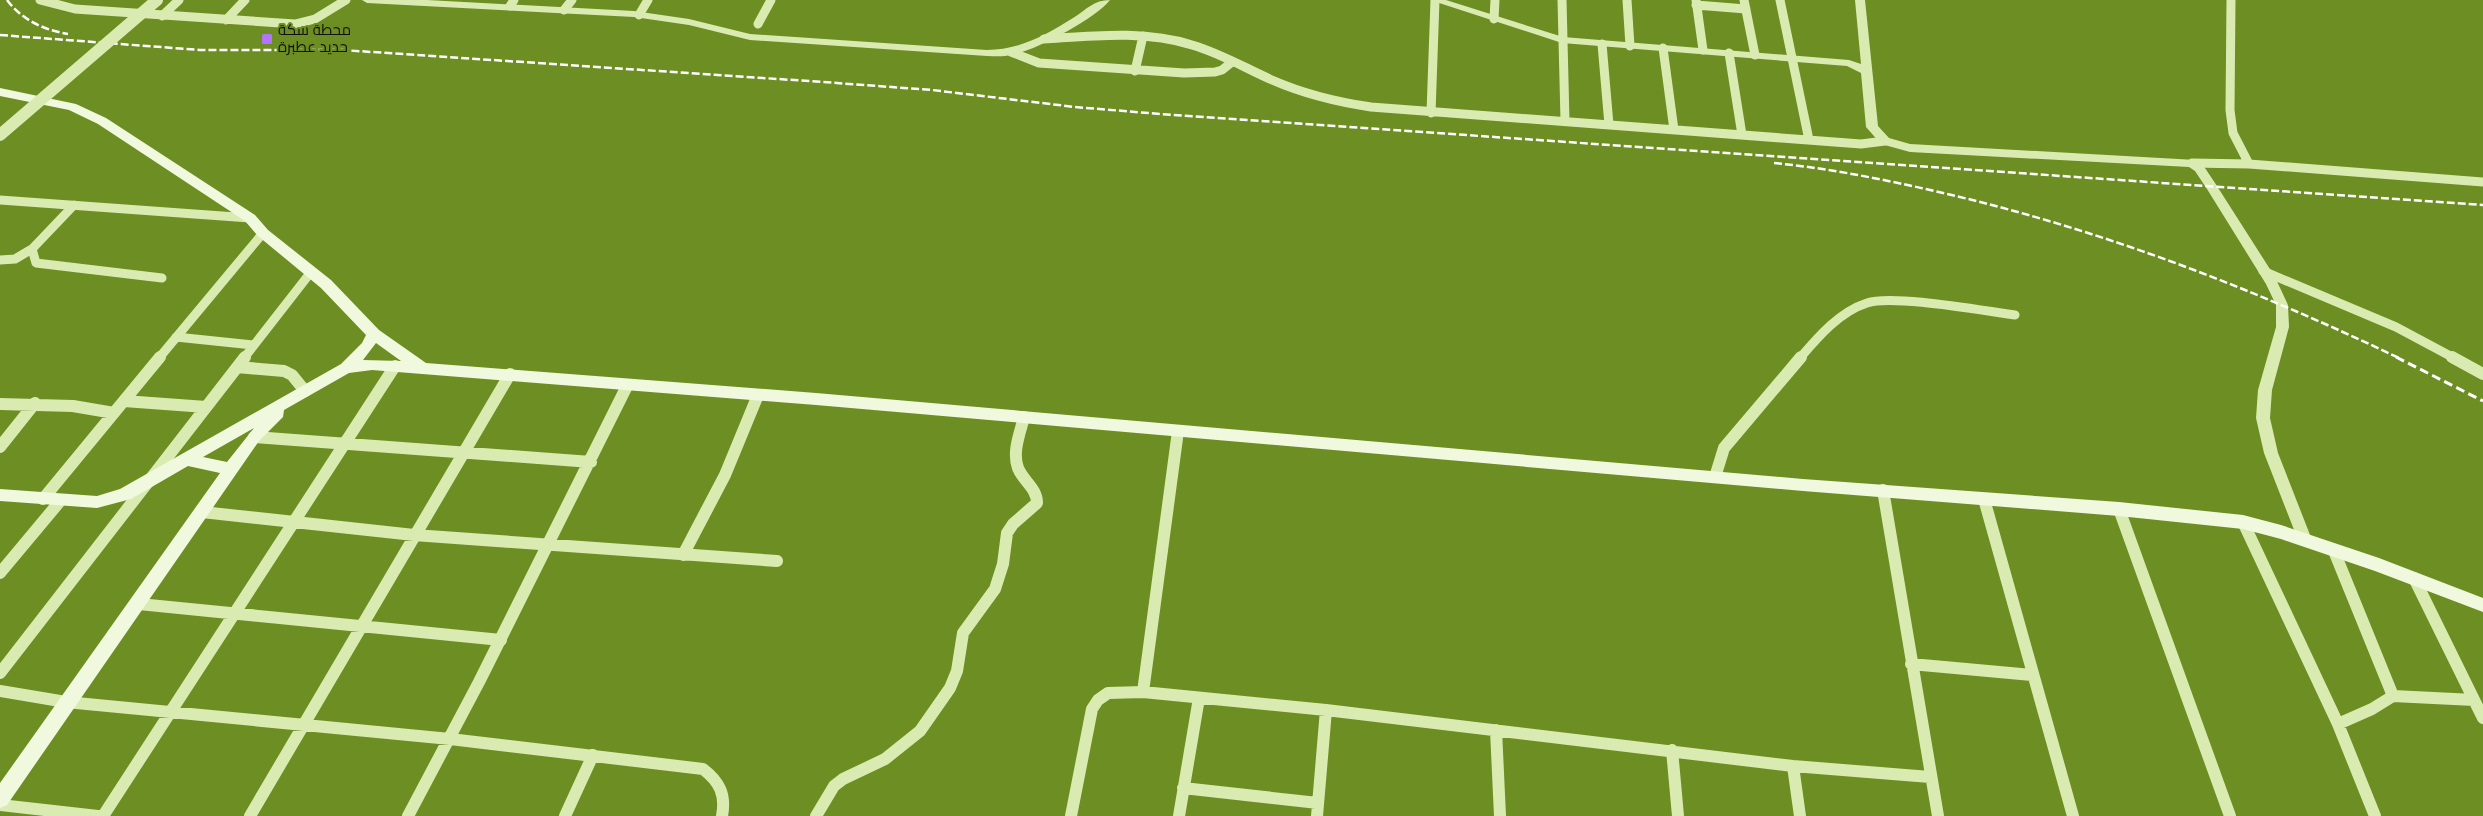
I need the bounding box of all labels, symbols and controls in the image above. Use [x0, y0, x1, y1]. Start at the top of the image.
place label: محطة سكة حديد عطبرة [278, 21, 351, 56]
marker: محطة سكة حديد عطبرة [260, 32, 274, 46]

